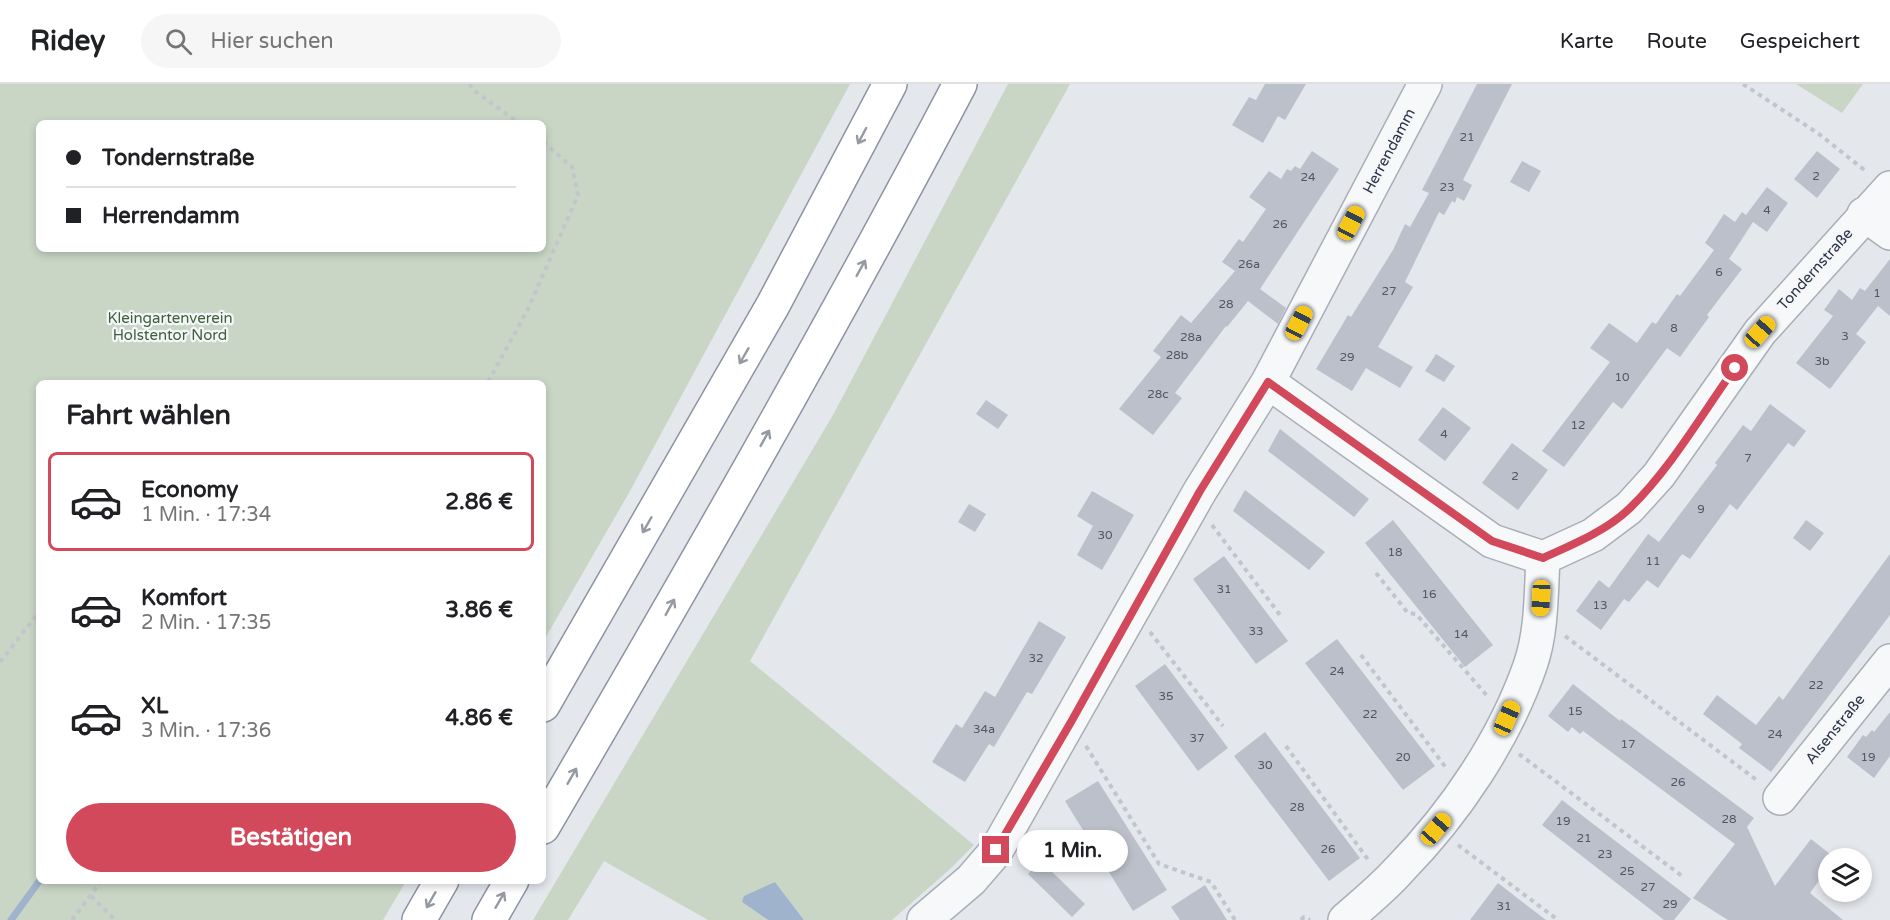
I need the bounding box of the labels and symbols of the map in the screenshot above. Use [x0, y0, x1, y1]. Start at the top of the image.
street label: Herrendamm [1359, 105, 1419, 197]
one-way arrow [856, 126, 868, 144]
house number: 21 [1459, 130, 1475, 144]
house number: 2 [1812, 169, 1820, 183]
house number: 24 [1300, 170, 1316, 184]
house number: 23 [1439, 180, 1455, 194]
car [1335, 203, 1367, 243]
house number: 4 [1763, 203, 1771, 217]
house number: 26 [1272, 217, 1288, 231]
street label: Tondernstraße [1774, 224, 1856, 314]
house number: 26a [1238, 257, 1260, 271]
one-way arrow [855, 260, 867, 277]
house number: 6 [1715, 265, 1723, 279]
house number: 27 [1381, 284, 1397, 298]
house number: 1 [1873, 286, 1881, 300]
house number: 28 [1218, 297, 1234, 311]
car [1283, 303, 1315, 343]
park label: Kleingartenverein Holstentor Nord [107, 309, 233, 344]
car [1741, 313, 1779, 351]
house number: 8 [1670, 321, 1678, 335]
house number: 3 [1841, 329, 1849, 343]
house number: 28a [1180, 330, 1202, 344]
one-way arrow [738, 347, 750, 364]
house number: 28b [1166, 348, 1188, 362]
house number: 29 [1339, 350, 1355, 364]
route start [1721, 354, 1748, 381]
house number: 3b [1814, 354, 1830, 368]
house number: 10 [1614, 370, 1630, 384]
house number: 28c [1147, 387, 1169, 401]
house number: 12 [1570, 418, 1586, 432]
house number: 4 [1440, 427, 1448, 441]
one-way arrow [760, 429, 772, 446]
house number: 7 [1744, 451, 1752, 465]
house number: 2 [1511, 469, 1519, 483]
house number: 9 [1697, 502, 1705, 516]
one-way arrow [641, 516, 653, 533]
house number: 30 [1097, 528, 1113, 542]
house number: 18 [1387, 545, 1403, 559]
house number: 11 [1645, 554, 1661, 568]
car [1531, 580, 1551, 616]
house number: 31 [1216, 582, 1232, 596]
house number: 16 [1421, 587, 1437, 601]
house number: 13 [1592, 598, 1608, 612]
one-way arrow [664, 599, 676, 616]
house number: 33 [1248, 624, 1264, 638]
house number: 14 [1453, 627, 1469, 641]
house number: 32 [1028, 651, 1044, 665]
house number: 24 [1329, 664, 1345, 678]
house number: 22 [1808, 678, 1824, 692]
house number: 35 [1158, 689, 1174, 703]
street label: Alsenstraße [1801, 691, 1869, 767]
car [1491, 698, 1523, 738]
house number: 15 [1567, 704, 1583, 718]
house number: 22 [1362, 707, 1378, 721]
house number: 34a [973, 722, 995, 736]
house number: 24 [1767, 727, 1783, 741]
house number: 37 [1189, 731, 1205, 745]
house number: 17 [1620, 737, 1636, 751]
house number: 20 [1395, 750, 1411, 764]
house number: 19 [1860, 750, 1876, 764]
house number: 30 [1257, 758, 1273, 772]
one-way arrow [567, 768, 579, 785]
house number: 26 [1670, 775, 1686, 789]
house number: 28 [1289, 800, 1305, 814]
car [1417, 810, 1455, 848]
house number: 28 [1721, 812, 1737, 826]
house number: 19 [1555, 814, 1571, 828]
callout: 1 Min. [1017, 829, 1128, 871]
house number: 21 [1576, 831, 1592, 845]
route end [982, 836, 1009, 863]
house number: 26 [1320, 842, 1336, 856]
house number: 23 [1597, 847, 1613, 861]
house number: 25 [1619, 864, 1635, 878]
house number: 27 [1640, 880, 1656, 894]
one-way arrow [425, 891, 437, 908]
one-way arrow [495, 892, 507, 909]
house number: 29 [1662, 897, 1678, 911]
house number: 31 [1496, 899, 1512, 913]

